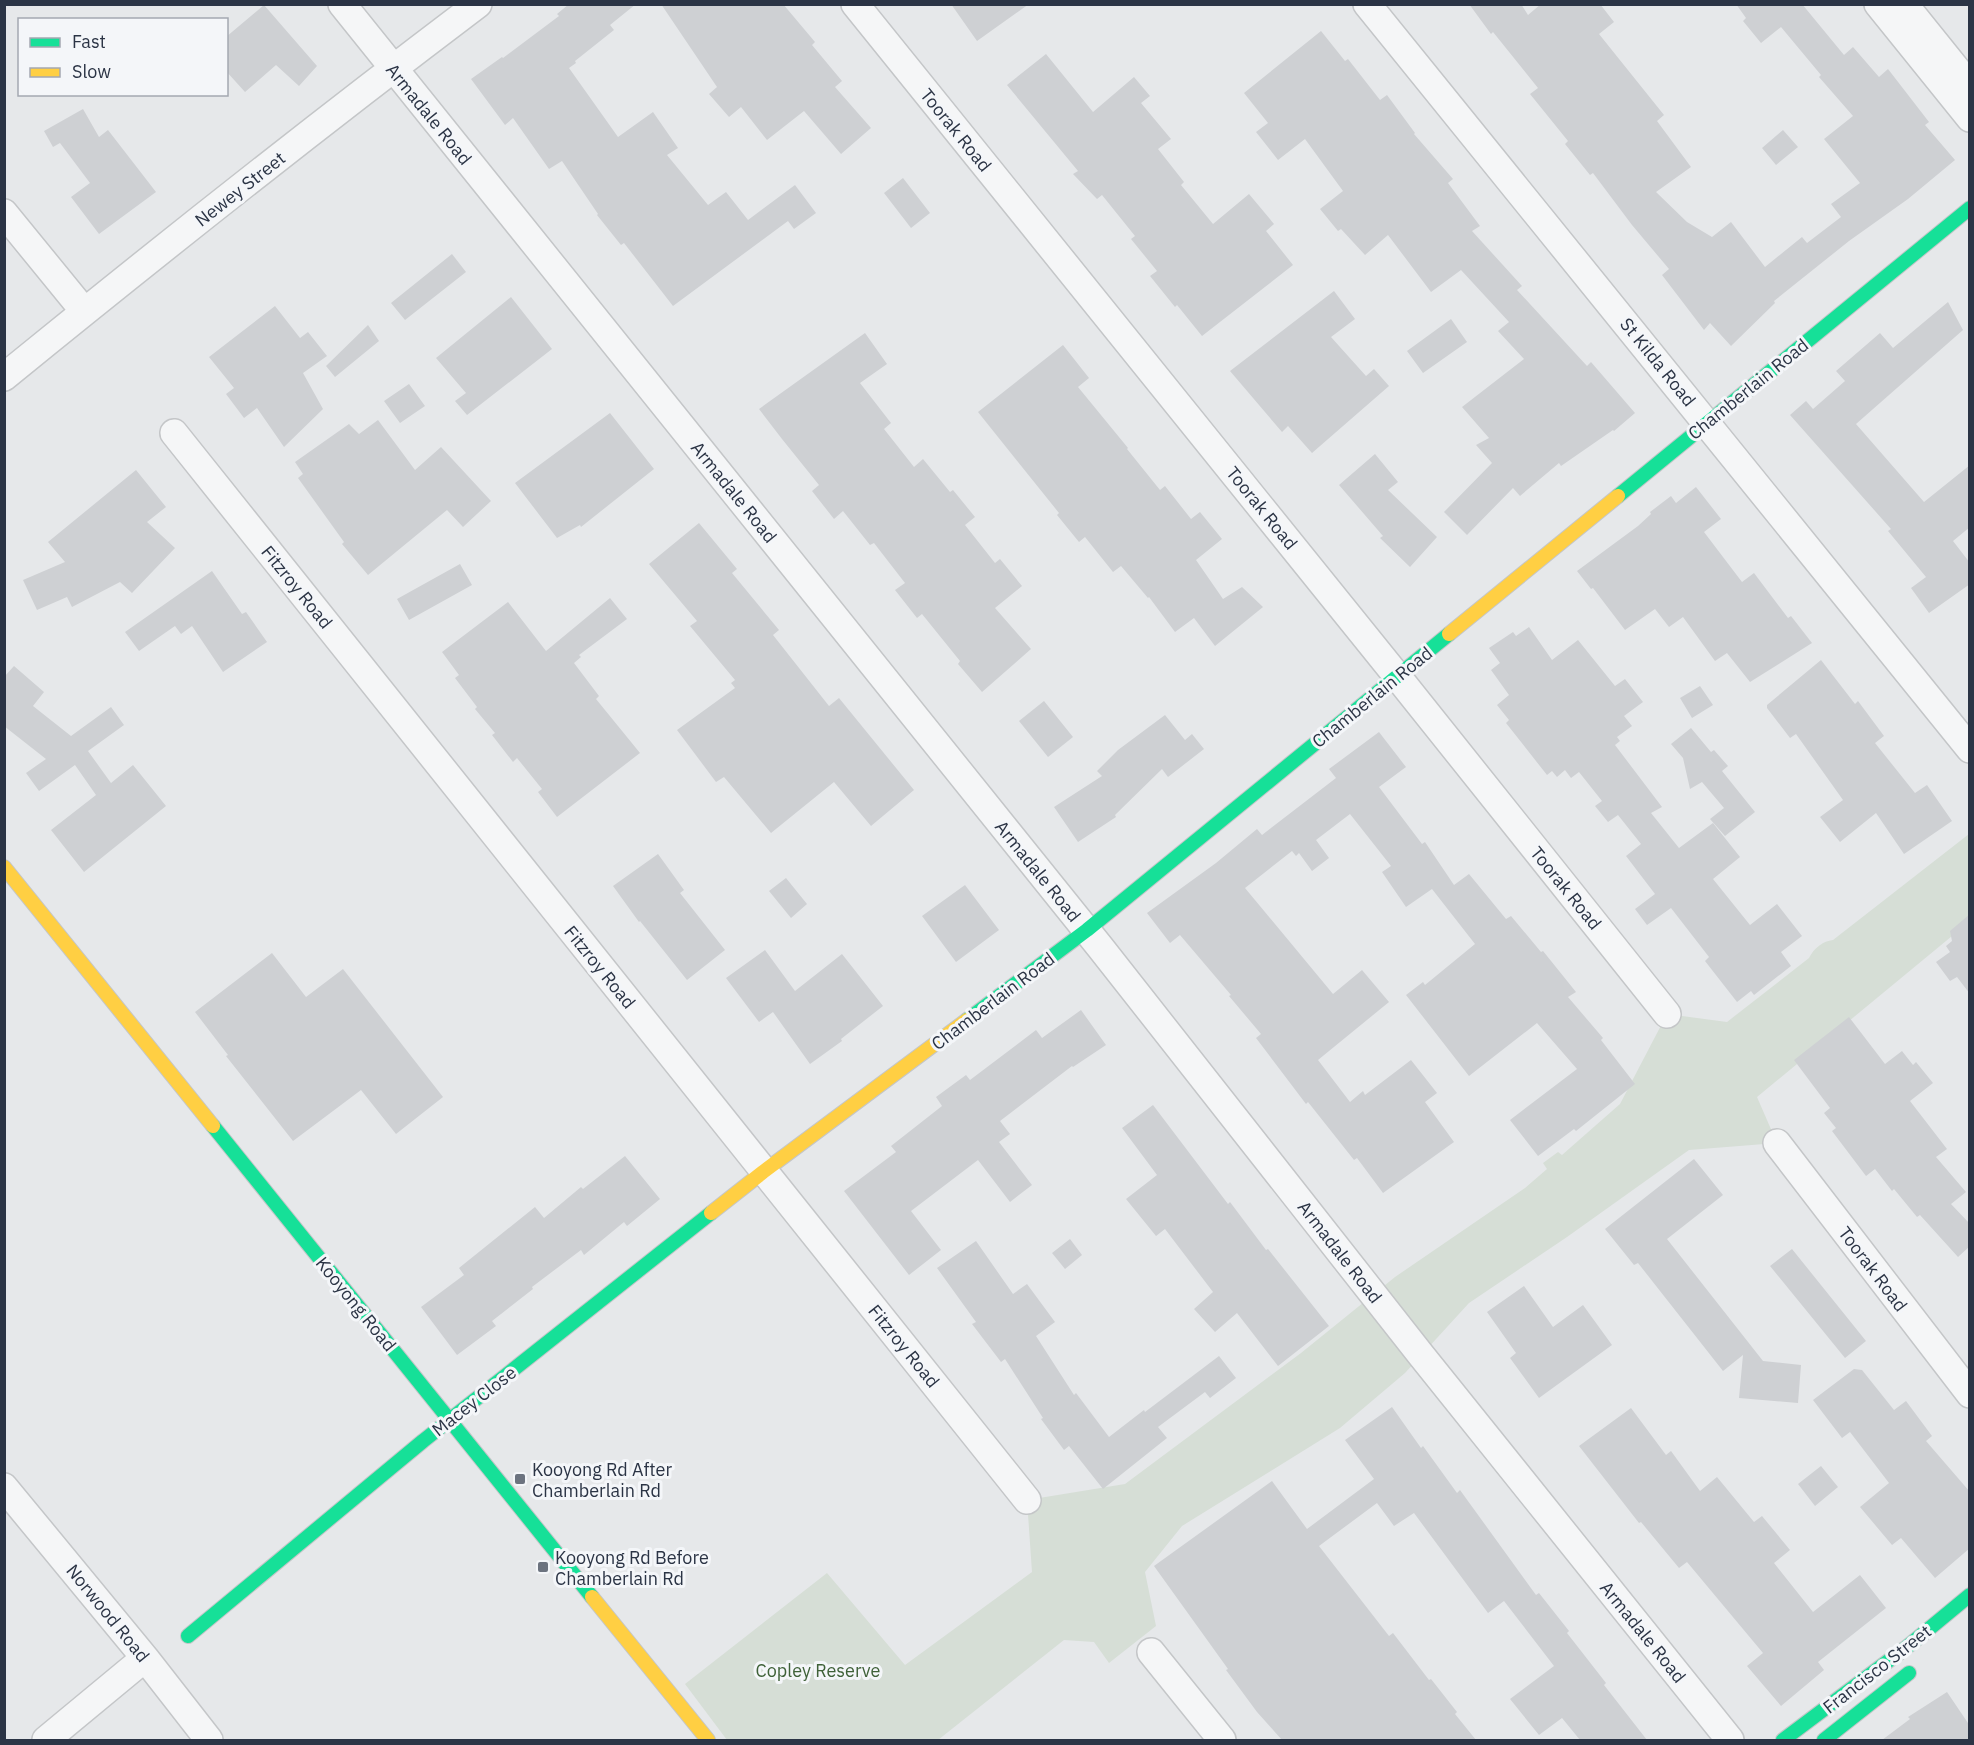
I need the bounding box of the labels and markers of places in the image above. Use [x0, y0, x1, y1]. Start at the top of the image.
place label: Kooyong Rd After Chamberlain Rd [532, 1458, 672, 1502]
marker: Kooyong Rd After Chamberlain Rd [513, 1472, 527, 1486]
place label: Kooyong Rd Before Chamberlain Rd [555, 1546, 709, 1590]
marker: Kooyong Rd Before Chamberlain Rd [536, 1560, 550, 1574]

